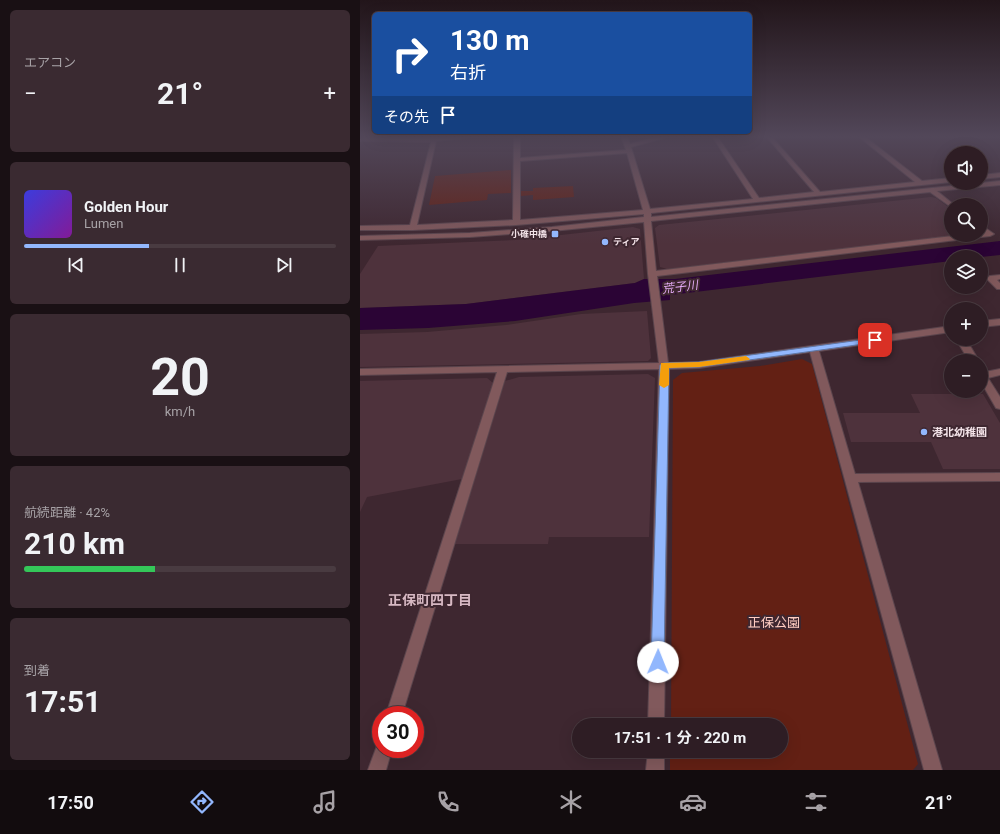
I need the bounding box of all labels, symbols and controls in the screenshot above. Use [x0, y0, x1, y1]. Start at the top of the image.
text: 130 m [450, 24, 529, 57]
icon: right [384, 28, 436, 80]
text: エアコン [24, 55, 76, 70]
text: 右折 [450, 62, 486, 83]
text: 21° [157, 76, 203, 111]
text: − [24, 81, 37, 106]
text: + [324, 81, 336, 106]
icon: arrive [437, 104, 459, 126]
text: その先 [384, 108, 429, 126]
map controls [944, 146, 988, 398]
button: sound [944, 146, 988, 190]
text: Golden Hour [84, 198, 168, 216]
button: search [944, 198, 988, 242]
text: Lumen [84, 216, 123, 231]
place label: 小碓中橋 [511, 229, 547, 239]
marker: 小碓中橋 [550, 229, 560, 239]
marker: ティア [600, 237, 610, 247]
place label: ティア [613, 237, 639, 247]
button: layers [944, 250, 988, 294]
icon: previous [65, 254, 87, 276]
icon: pause [169, 254, 191, 276]
icon: next [273, 254, 295, 276]
water label: 荒子川 [661, 278, 701, 296]
button: + [944, 302, 988, 346]
pin [858, 323, 892, 357]
icon: arrive [864, 329, 886, 351]
text: 20 [150, 347, 210, 408]
button: − [944, 354, 988, 398]
text: km/h [165, 404, 195, 419]
place label: 港北幼稚園 [932, 426, 987, 439]
marker: 港北幼稚園 [919, 427, 929, 437]
text: 航続距離 · 42% [24, 505, 110, 520]
text: 210 km [24, 526, 125, 561]
district label: 正保町四丁目 [388, 592, 472, 608]
park label: 正保公園 [748, 615, 800, 630]
position arrow [637, 641, 679, 683]
text: 到着 [24, 663, 50, 678]
text: 17:51 [24, 684, 101, 719]
speed limit sign: 30 [372, 706, 424, 758]
text: 17:51 · 1 分 · 220 m [614, 729, 746, 747]
icon: directions [188, 788, 216, 816]
icon: music [311, 788, 339, 816]
icon: phone [434, 788, 462, 816]
icon: climate [557, 788, 585, 816]
icon: car [679, 788, 707, 816]
icon: filters [802, 788, 830, 816]
text: 17:50 [47, 792, 94, 813]
text: 21° [925, 792, 953, 813]

